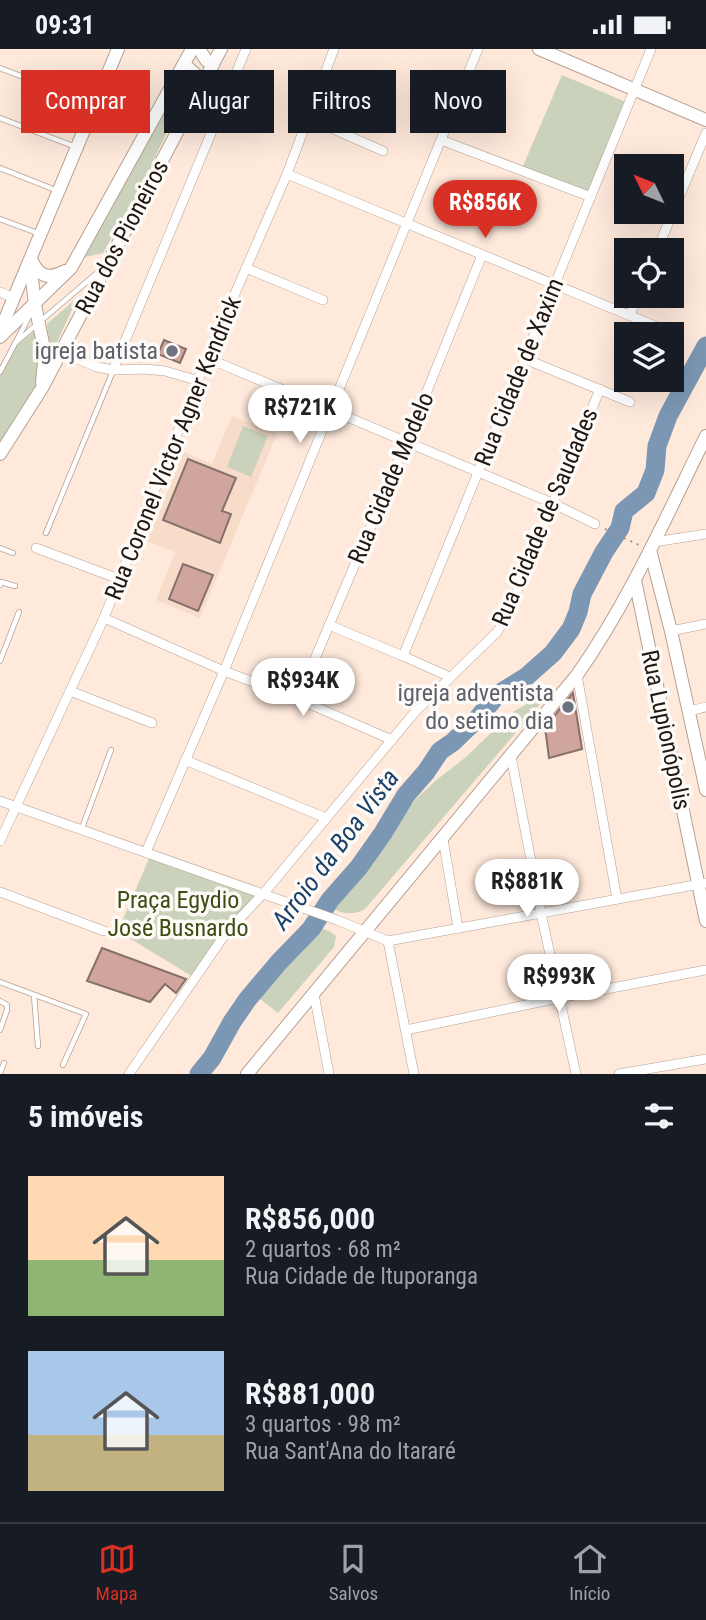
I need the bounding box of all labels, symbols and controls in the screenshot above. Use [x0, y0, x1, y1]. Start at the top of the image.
text: 09:31 [35, 10, 95, 40]
chip: Comprar [21, 70, 150, 133]
chip: Alugar [164, 70, 274, 133]
chip: Filtros [288, 70, 396, 133]
chip: Novo [410, 70, 506, 133]
north arrow [614, 154, 684, 224]
map controls [614, 154, 684, 392]
street label: Rua dos Pioneiros [69, 155, 175, 319]
pin: R$856K [428, 181, 542, 240]
text: R$856K [449, 189, 521, 216]
button: locate [614, 238, 684, 308]
street label: Rua Cidade de Xaxim [469, 274, 569, 470]
street label: Rua Coronel Victor Agner Kendrick [99, 292, 247, 604]
button: layers [614, 322, 684, 392]
place label: igreja batista [34, 337, 158, 365]
marker: igreja batista [164, 343, 180, 359]
pin: R$721K [243, 385, 357, 445]
street label: Rua Cidade Modelo [342, 388, 440, 568]
text: R$721K [264, 394, 336, 421]
street label: Rua Cidade de Saudades [486, 404, 604, 630]
street label: Rua Lupionópolis [635, 647, 697, 813]
pin: R$934K [246, 659, 360, 718]
text: R$934K [267, 667, 339, 694]
place label: igreja adventista do setimo dia [397, 679, 554, 735]
marker: igreja adventista do setimo dia [560, 699, 576, 715]
water label: Arroio da Boa Vista [264, 763, 405, 936]
pin: R$881K [470, 859, 584, 919]
text: R$881K [491, 868, 563, 895]
park label: Praça Egydio José Busnardo [107, 886, 249, 942]
pin: R$993K [502, 955, 616, 1014]
text: R$993K [523, 963, 595, 990]
icon: filters [640, 1097, 678, 1135]
text: 5 imóveis [28, 1099, 143, 1134]
text: R$856,000 [245, 1201, 375, 1236]
icon: home [84, 1204, 168, 1288]
text: 2 quartos · 68 m² [245, 1236, 401, 1263]
text: Rua Cidade de Ituporanga [245, 1263, 478, 1290]
text: R$881,000 [245, 1376, 375, 1411]
icon: home [84, 1379, 168, 1463]
text: 3 quartos · 98 m² [245, 1411, 401, 1438]
text: Rua Sant'Ana do Itararé [245, 1438, 456, 1465]
tab: Mapa [96, 1540, 138, 1605]
tab: Salvos [329, 1540, 378, 1605]
tab: Início [569, 1540, 610, 1605]

